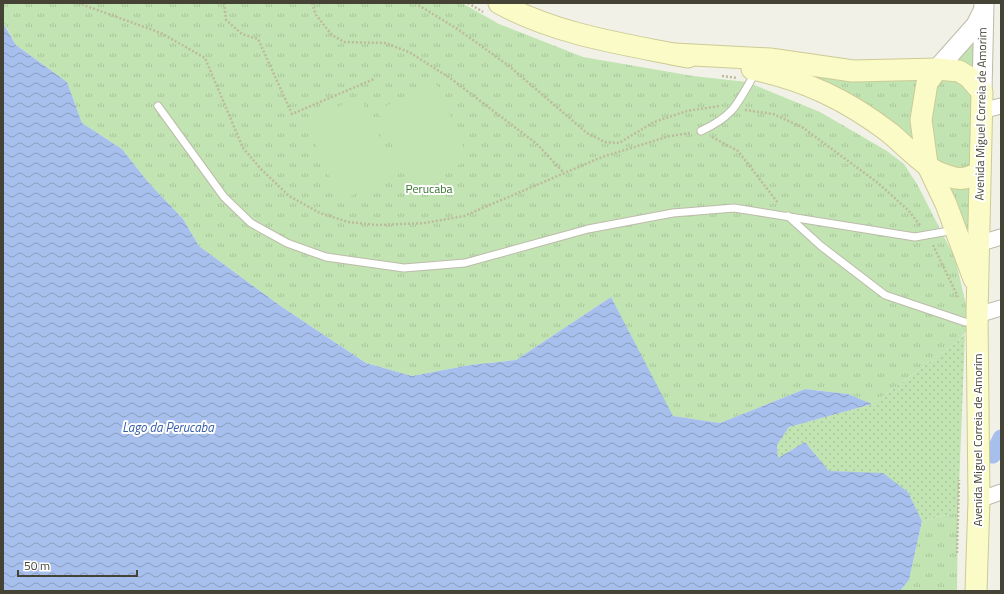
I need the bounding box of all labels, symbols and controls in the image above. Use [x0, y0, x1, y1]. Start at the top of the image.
street label: Avenida Miguel Correia de Amorim [969, 27, 992, 201]
park label: Perucaba [405, 179, 453, 198]
street label: Avenida Miguel Correia de Amorim [968, 353, 987, 527]
water label: Lago da Perucaba [122, 417, 215, 437]
scale bar [18, 552, 137, 578]
text: 50 m [24, 556, 50, 575]

